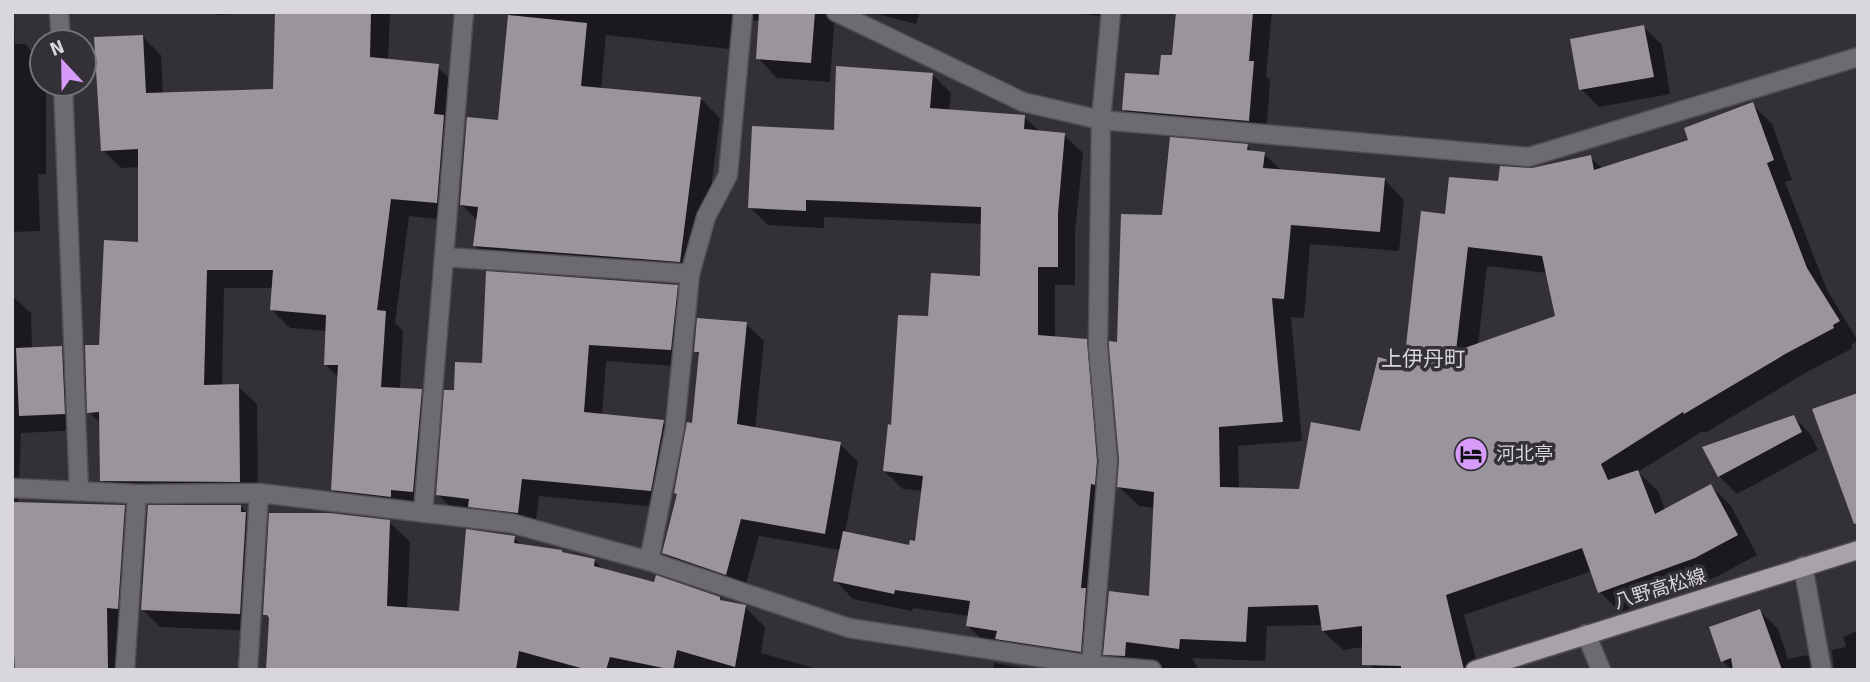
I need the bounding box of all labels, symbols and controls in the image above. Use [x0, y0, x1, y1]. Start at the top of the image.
north arrow [28, 28, 98, 98]
text: N [46, 35, 68, 62]
district label: 上伊丹町 [1381, 346, 1465, 372]
hotel icon: 河北亭 [1452, 435, 1490, 473]
place label: 河北亭 [1496, 442, 1553, 466]
street label: 八野高松線 [1611, 564, 1709, 614]

